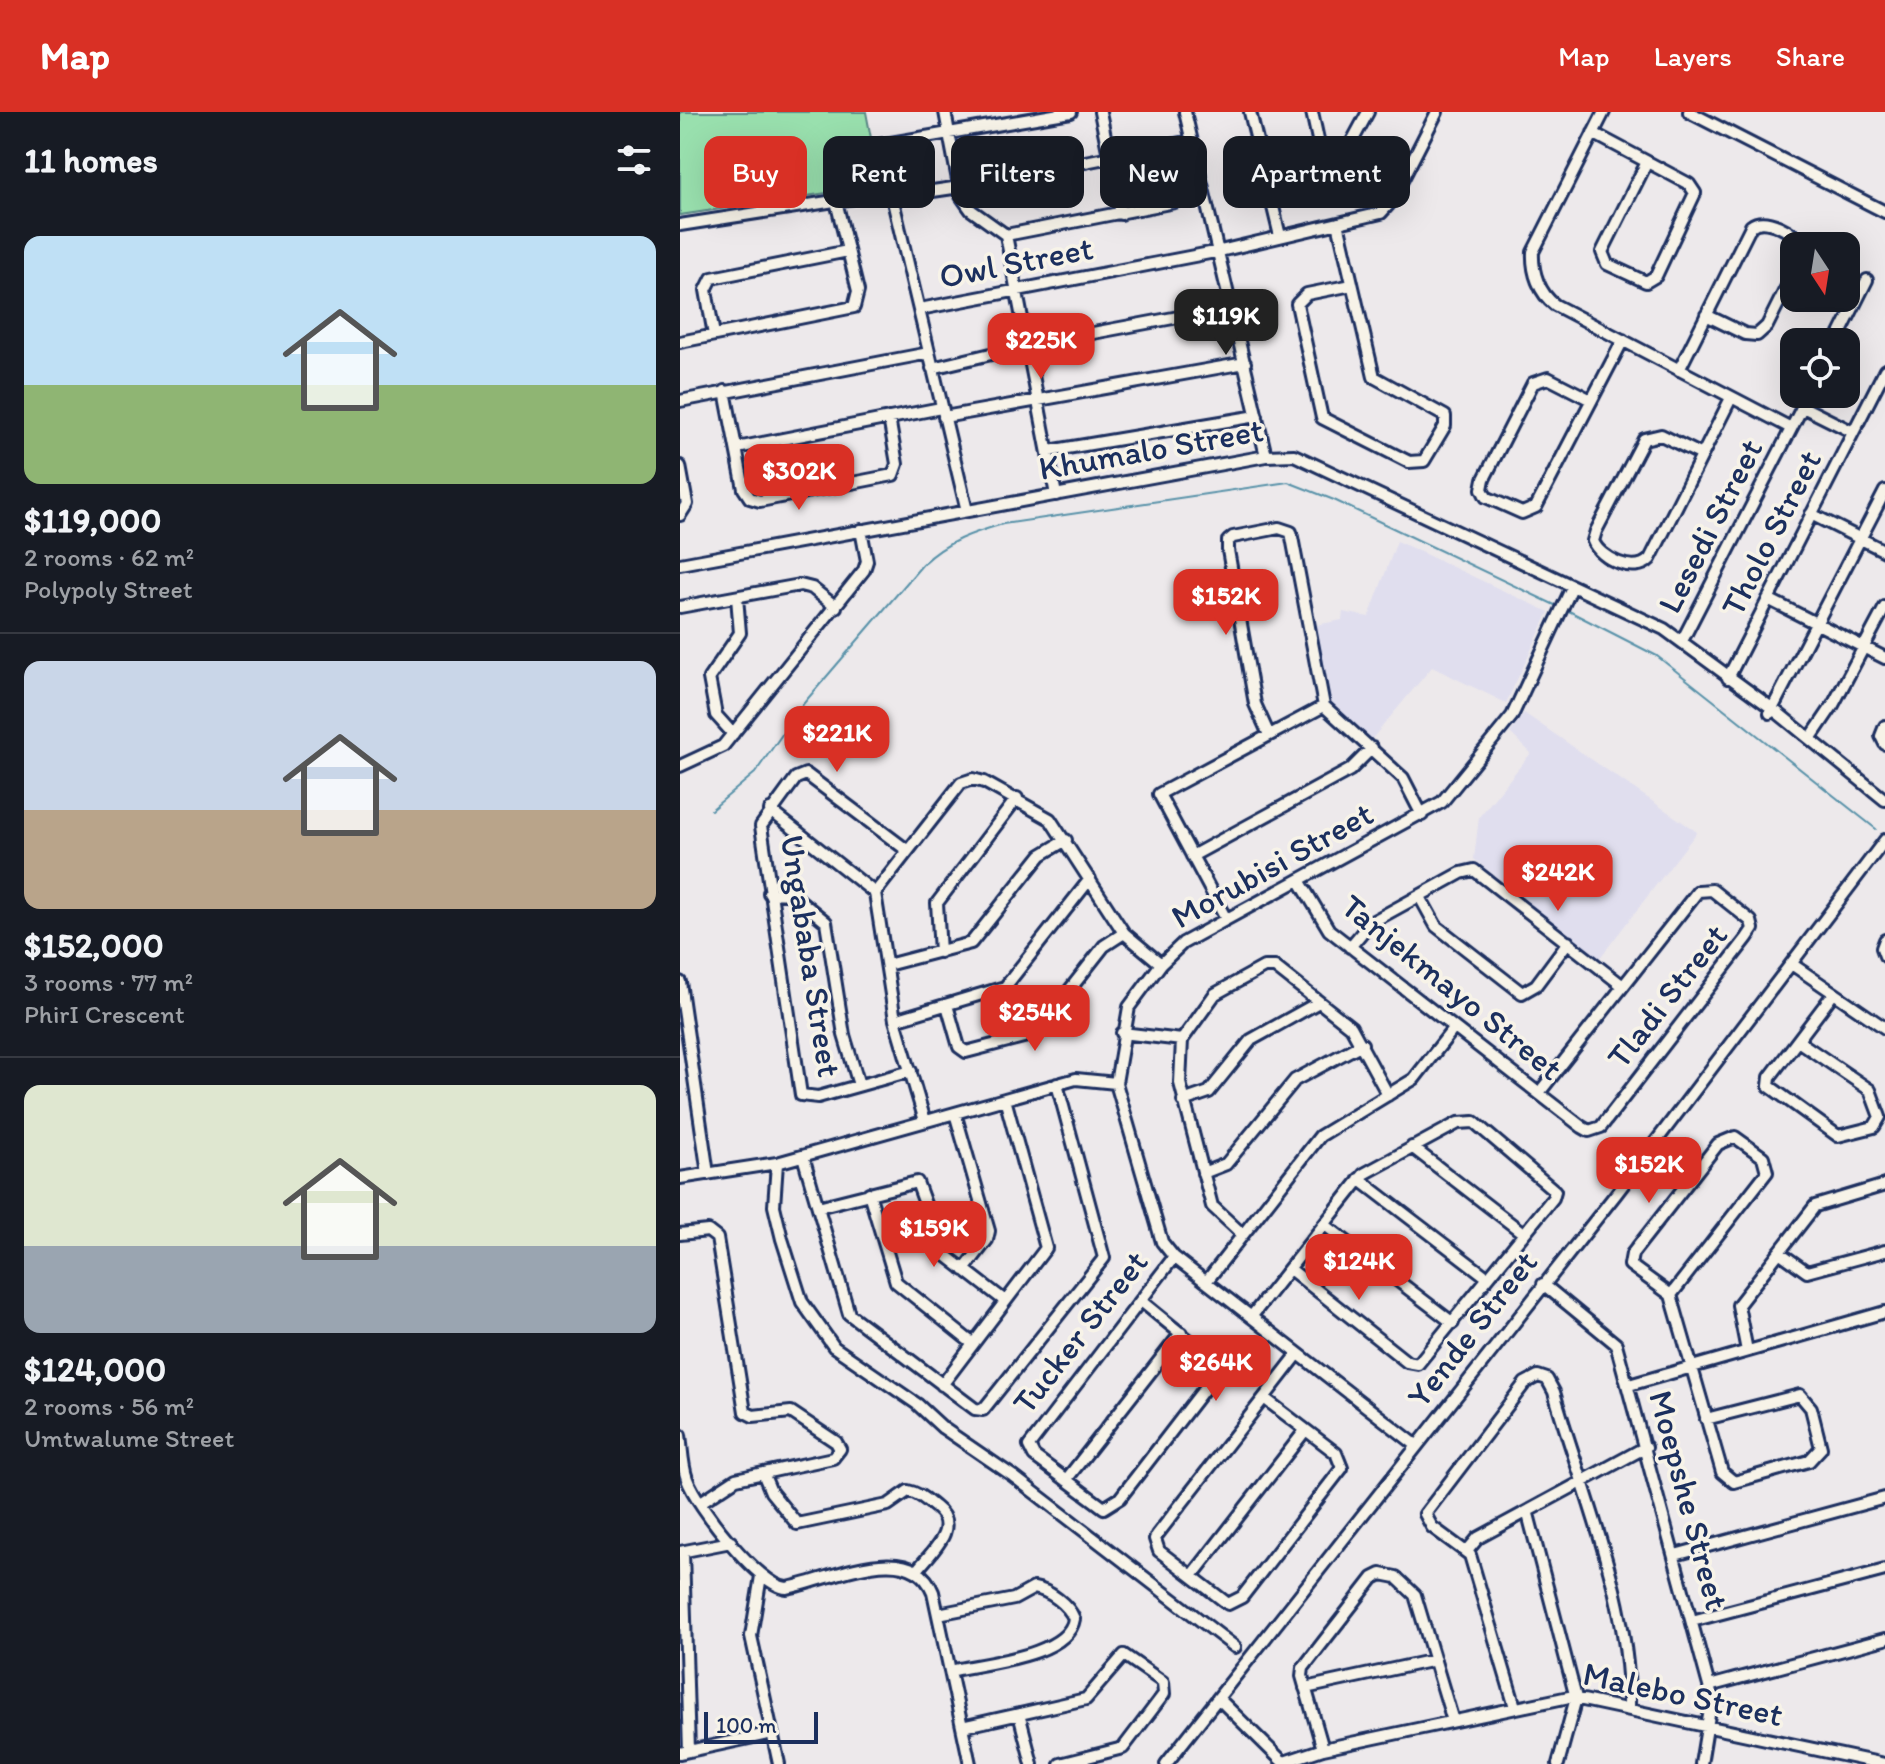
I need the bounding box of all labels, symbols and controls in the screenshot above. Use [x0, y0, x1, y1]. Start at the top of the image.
text: Map [40, 33, 110, 79]
text: Map [1558, 39, 1610, 73]
text: Layers [1654, 39, 1732, 73]
text: Share [1776, 39, 1845, 73]
chip: Buy [704, 136, 807, 208]
chip: Rent [823, 136, 935, 208]
chip: Filters [951, 136, 1084, 208]
chip: New [1100, 136, 1207, 208]
chip: Apartment [1223, 136, 1410, 208]
icon: filters [612, 138, 656, 182]
text: 11 homes [24, 140, 158, 181]
street label: Owl Street [936, 227, 1097, 297]
north arrow [1780, 232, 1860, 312]
map controls [1780, 232, 1860, 408]
icon: home [268, 288, 412, 432]
pin: $119K [1170, 289, 1282, 357]
text: $119K [1192, 299, 1260, 331]
pin: $225K [985, 313, 1097, 381]
text: $225K [1006, 323, 1076, 355]
button: locate [1780, 328, 1860, 408]
street label: Khumalo Street [1036, 409, 1266, 489]
street label: Lesedi Street [1649, 432, 1771, 620]
street label: Tholo Street [1712, 443, 1830, 623]
pin: $302K [743, 444, 855, 512]
text: $302K [762, 454, 836, 486]
text: $119,000 [24, 500, 161, 541]
text: 2 rooms · 62 m² [24, 541, 194, 573]
pin: $152K [1170, 569, 1282, 637]
text: Polypoly Street [24, 573, 192, 605]
text: $152K [1191, 579, 1261, 611]
pin: $221K [781, 706, 893, 774]
icon: home [268, 713, 412, 857]
text: $221K [802, 716, 872, 748]
street label: Morubisi Street [1164, 793, 1380, 937]
street label: Ungababa Street [772, 832, 850, 1080]
pin: $242K [1502, 845, 1614, 913]
text: $242K [1522, 855, 1594, 887]
street label: Tanjekmayo Street [1333, 885, 1571, 1089]
street label: Tladi Street [1598, 916, 1736, 1076]
text: $152,000 [24, 925, 164, 966]
text: 3 rooms · 77 m² [24, 966, 193, 998]
pin: $254K [979, 985, 1091, 1053]
text: $254K [999, 995, 1071, 1027]
text: PhirI Crescent [24, 998, 185, 1030]
icon: home [268, 1137, 412, 1281]
pin: $152K [1593, 1137, 1705, 1205]
text: $152K [1614, 1147, 1684, 1179]
pin: $159K [878, 1201, 990, 1269]
text: $159K [899, 1211, 969, 1243]
pin: $124K [1303, 1234, 1415, 1302]
street label: Tucker Street [1003, 1242, 1157, 1422]
street label: Yende Street [1398, 1242, 1546, 1415]
text: $124K [1323, 1244, 1395, 1276]
pin: $264K [1160, 1335, 1272, 1403]
text: $264K [1180, 1345, 1252, 1377]
text: $124,000 [24, 1349, 166, 1390]
street label: Moepshe Street [1640, 1386, 1738, 1614]
text: 2 rooms · 56 m² [24, 1390, 194, 1422]
text: Umtwalume Street [24, 1422, 234, 1454]
street label: Malebo Street [1579, 1653, 1787, 1735]
scale bar [704, 1708, 818, 1744]
text: 100 m [716, 1712, 777, 1739]

